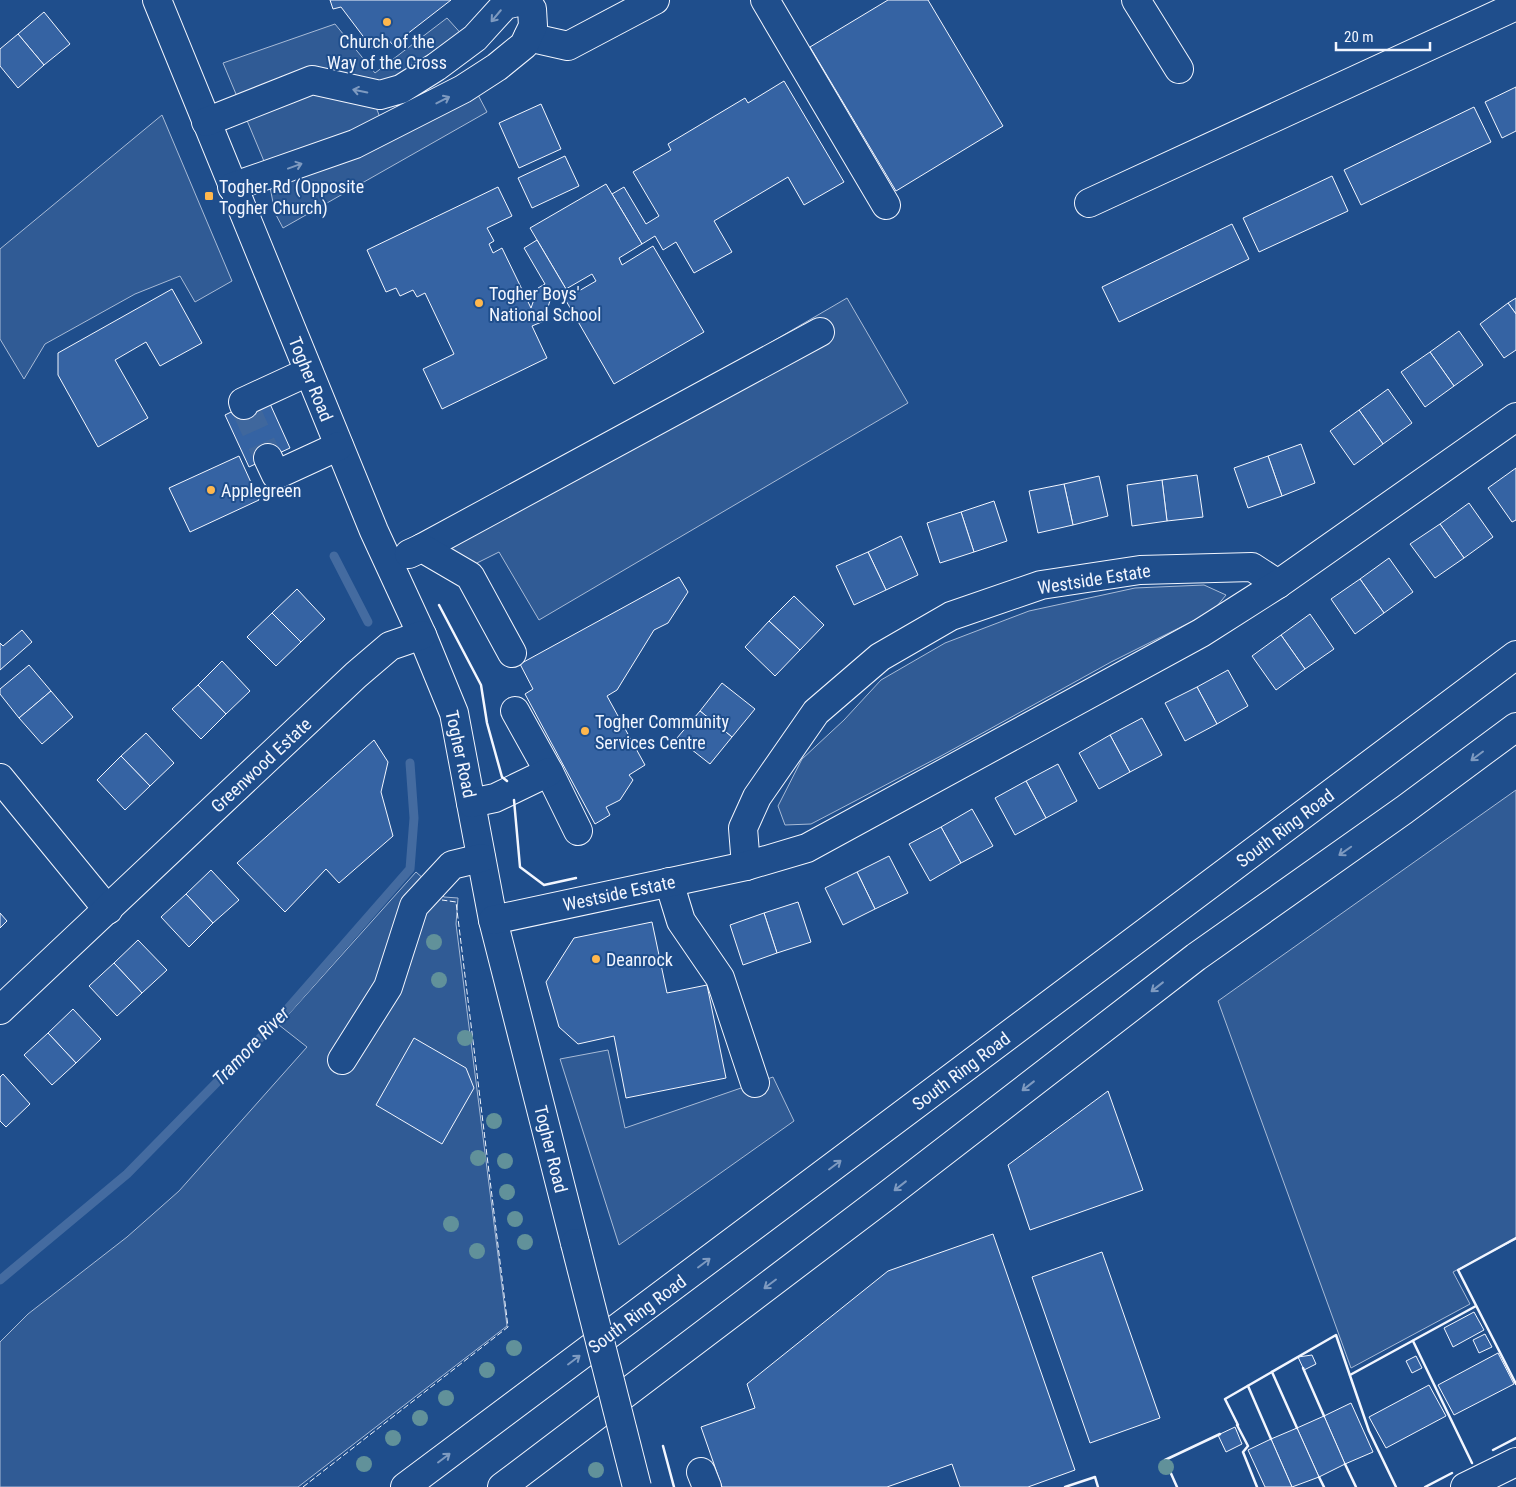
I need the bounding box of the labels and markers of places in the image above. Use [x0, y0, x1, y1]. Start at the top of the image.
marker: Church of the Way of the Cross [381, 16, 393, 28]
place label: Church of the Way of the Cross [327, 31, 447, 73]
place label: Togher Rd (Opposite Togher Church) [219, 176, 364, 219]
marker: Togher Rd (Opposite Togher Church) [203, 190, 215, 202]
place label: Togher Boys' National School [489, 283, 601, 325]
marker: Togher Boys' National School [473, 297, 485, 309]
place label: Applegreen [221, 480, 302, 501]
marker: Applegreen [205, 484, 217, 496]
place label: Togher Community Services Centre [595, 711, 729, 753]
marker: Togher Community Services Centre [579, 725, 591, 737]
place label: Deanrock [606, 949, 673, 970]
marker: Deanrock [590, 953, 602, 965]

